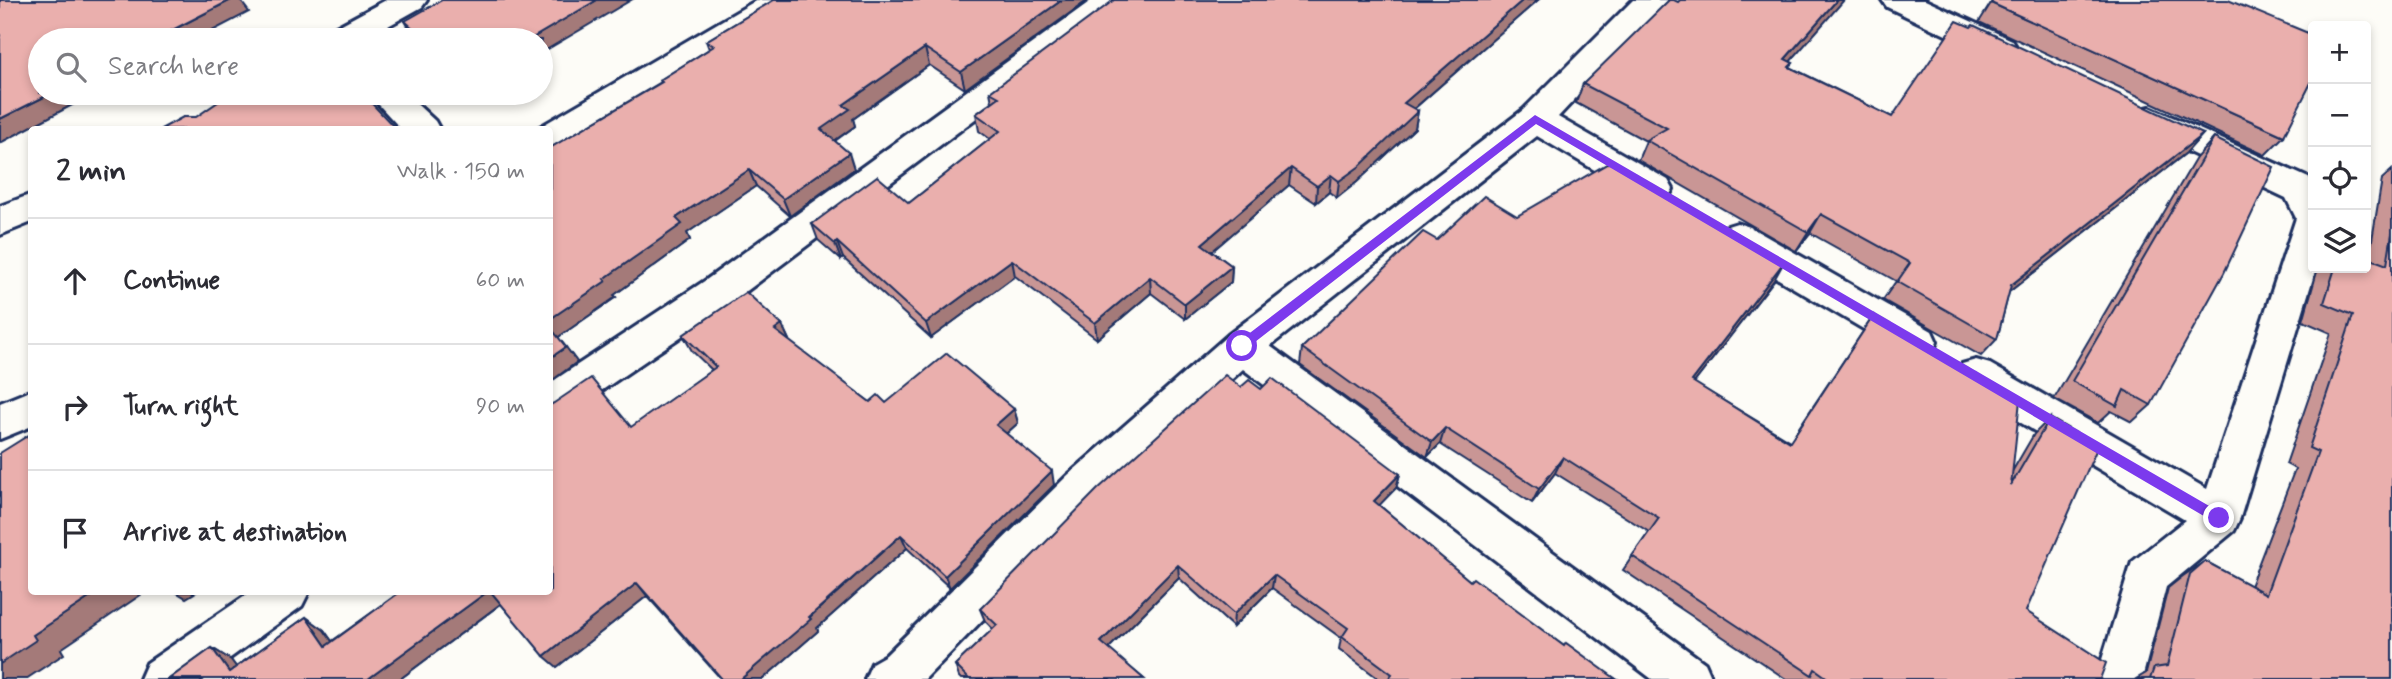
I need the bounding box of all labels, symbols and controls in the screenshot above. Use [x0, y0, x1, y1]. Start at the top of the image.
map controls [2308, 21, 2371, 273]
button: + [2308, 21, 2371, 84]
search box [28, 28, 553, 105]
icon: search [52, 48, 90, 86]
text: Search here [108, 50, 239, 84]
button: − [2308, 84, 2371, 147]
button: locate [2308, 147, 2371, 210]
text: 2 min [56, 152, 126, 191]
text: Walk · 150 m [397, 157, 525, 187]
button: layers [2308, 210, 2371, 273]
icon: ahead [56, 262, 94, 300]
text: Continue [123, 264, 220, 298]
text: 60 m [476, 266, 525, 296]
route start [1226, 330, 1257, 361]
icon: right [56, 388, 94, 426]
text: Turn right [123, 390, 239, 424]
text: 90 m [476, 392, 525, 422]
route end [2203, 502, 2234, 533]
icon: arrive [56, 514, 94, 552]
text: Arrive at destination [123, 516, 347, 550]

